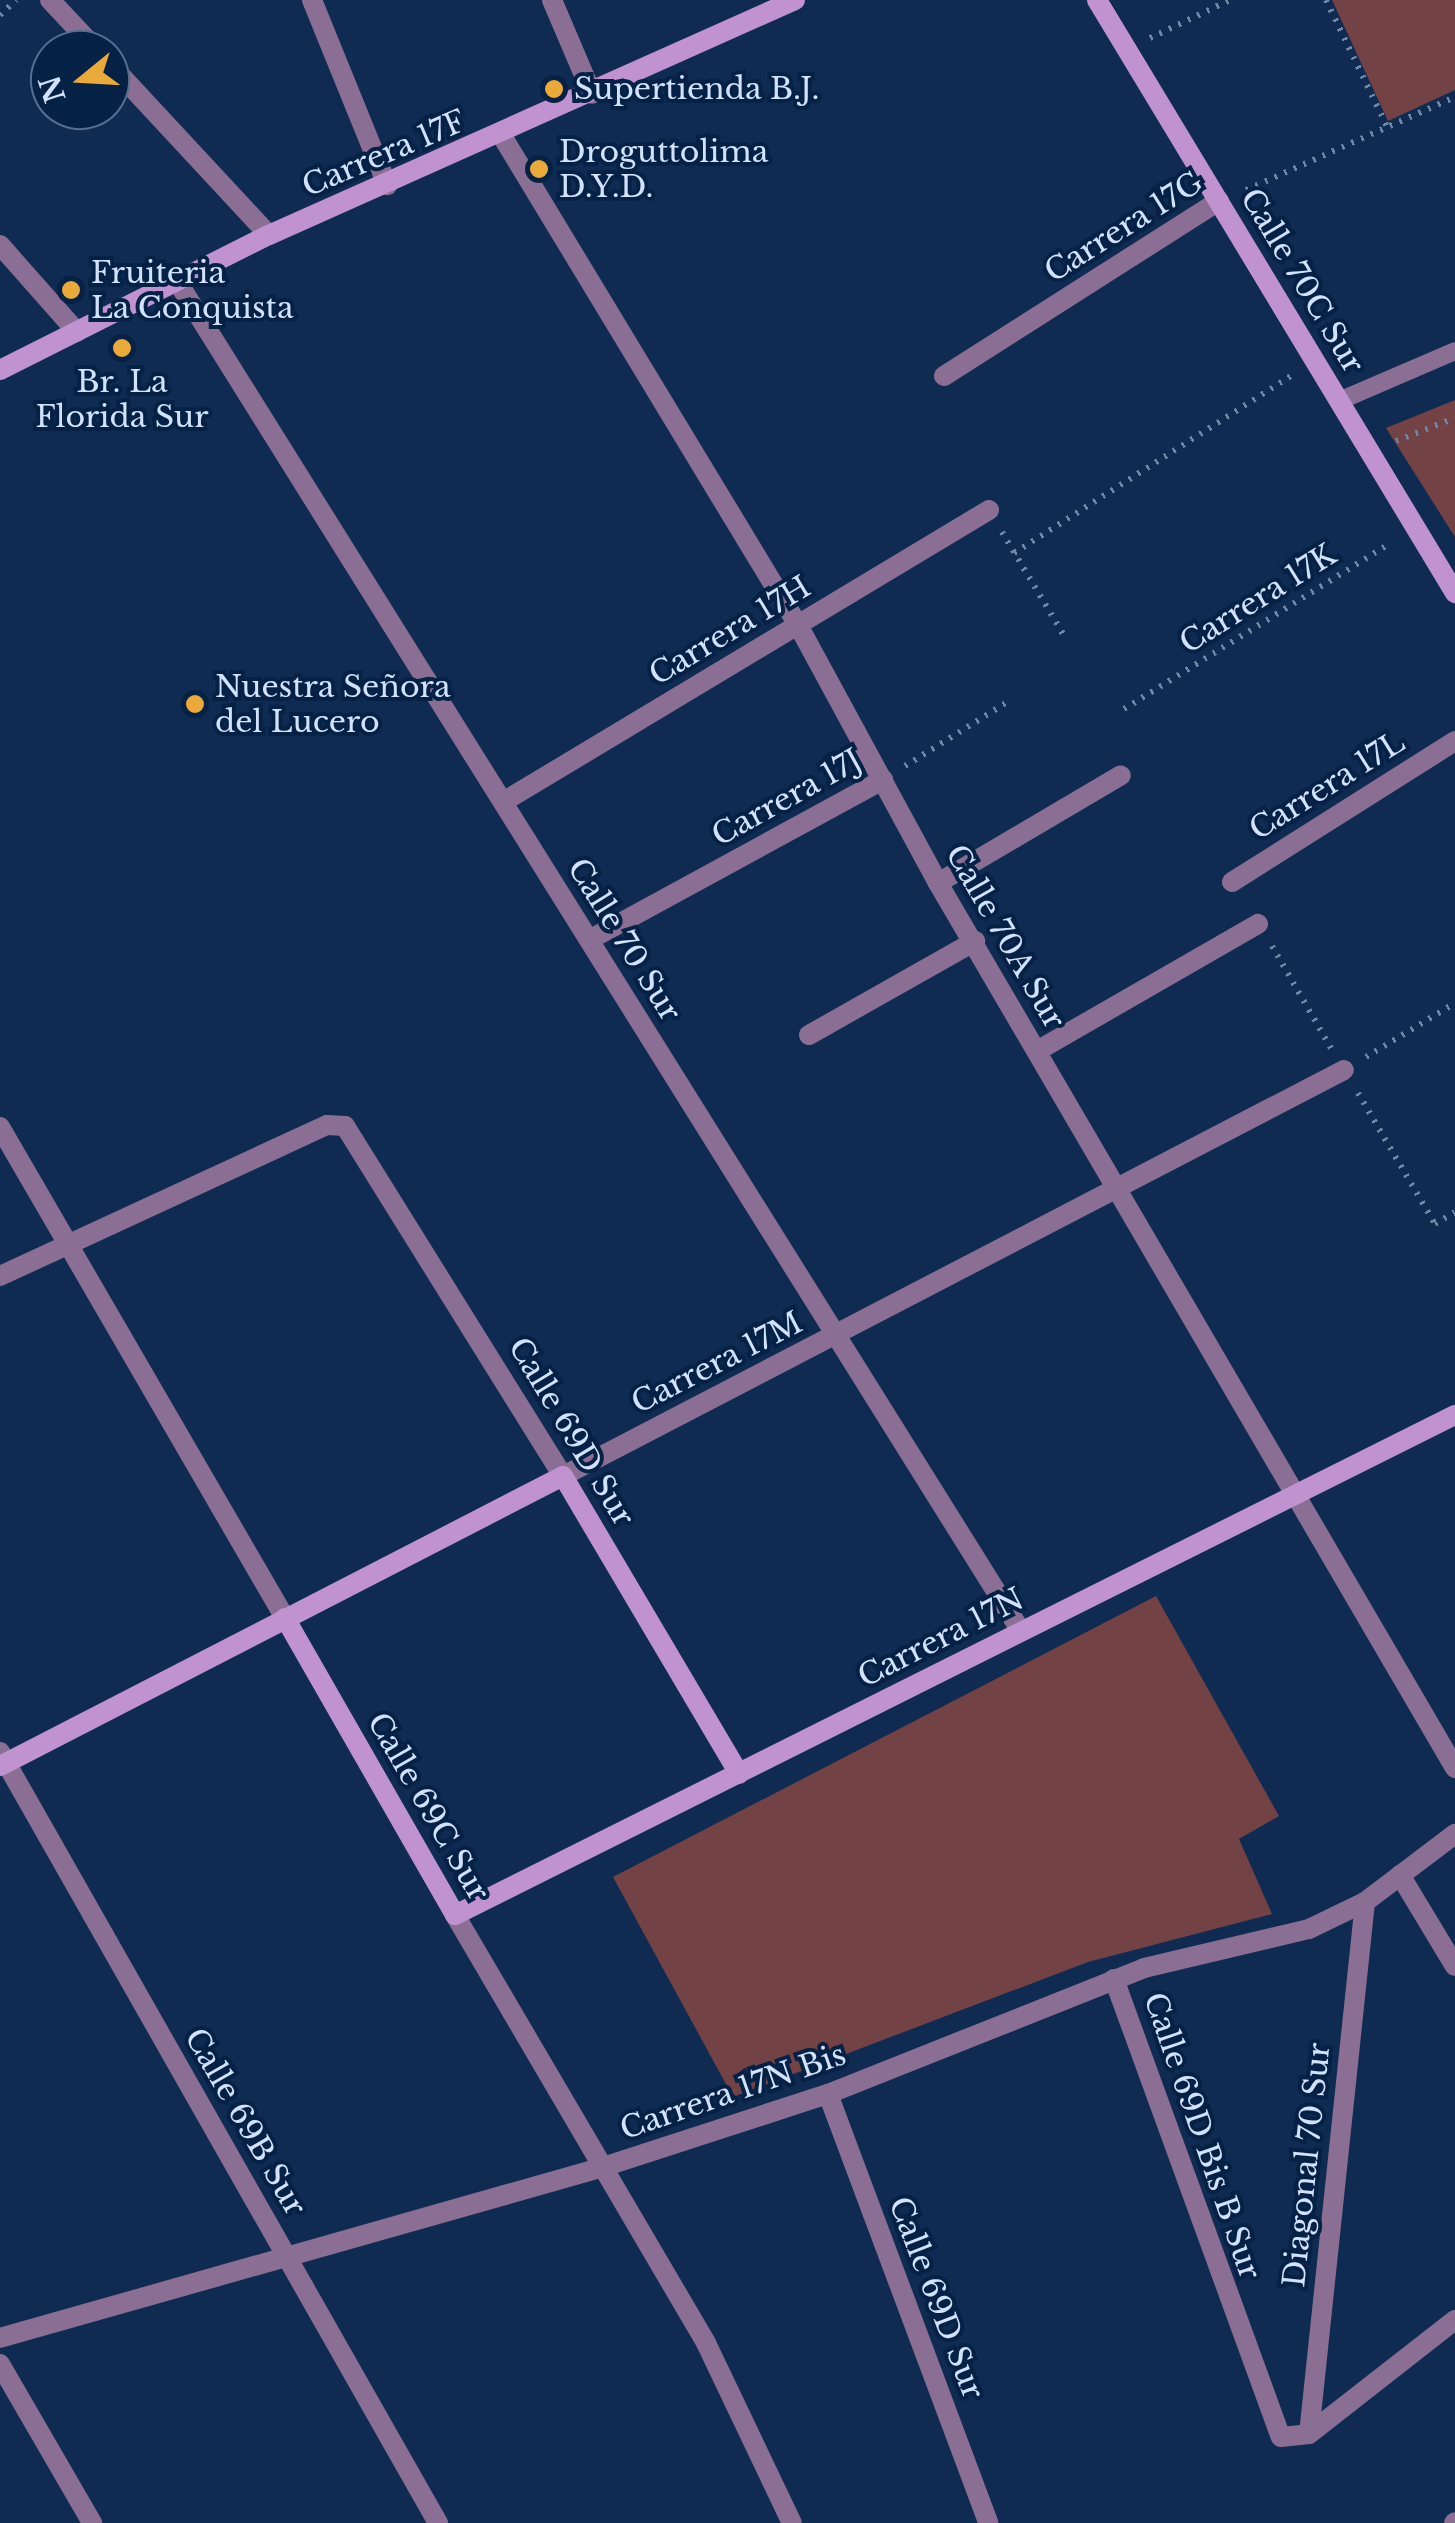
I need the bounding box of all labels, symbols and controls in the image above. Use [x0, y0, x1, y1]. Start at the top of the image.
north arrow [30, 30, 130, 130]
text: N [32, 71, 74, 107]
place label: Supertienda B.J. [574, 71, 820, 107]
marker: Supertienda B.J. [543, 78, 565, 100]
street label: Carrera 17F [297, 103, 471, 205]
place label: Droguttolima D.Y.D. [559, 134, 768, 204]
marker: Droguttolima D.Y.D. [528, 158, 550, 180]
street label: Carrera 17G [1038, 164, 1210, 290]
street label: Calle 70C Sur [1233, 182, 1371, 380]
place label: Fruiteria La Conquista [91, 255, 294, 326]
marker: Fruiteria La Conquista [60, 279, 82, 301]
marker: Br. La Florida Sur [111, 337, 133, 359]
place label: Br. La Florida Sur [35, 364, 209, 434]
street label: Carrera 17K [1173, 537, 1343, 661]
street label: Carrera 17H [643, 569, 817, 693]
place label: Nuestra Señora del Lucero [215, 669, 451, 740]
marker: Nuestra Señora del Lucero [184, 693, 206, 715]
street label: Carrera 17L [1243, 724, 1411, 848]
street label: Carrera 17J [706, 742, 868, 854]
street label: Calle 70A Sur [938, 838, 1072, 1036]
street label: Calle 70 Sur [560, 852, 688, 1028]
street label: Carrera 17M [626, 1305, 808, 1421]
street label: Calle 69D Sur [501, 1331, 641, 1533]
street label: Carrera 17N [852, 1581, 1030, 1695]
street label: Calle 69C Sur [360, 1707, 496, 1907]
street label: Calle 69D Bis B Sur [1136, 1988, 1268, 2284]
street label: Calle 69B Sur [177, 2022, 313, 2222]
street label: Carrera 17N Bis [615, 2036, 851, 2148]
street label: Diagonal 70 Sur [1276, 2041, 1338, 2289]
street label: Calle 69D Sur [881, 2192, 991, 2404]

